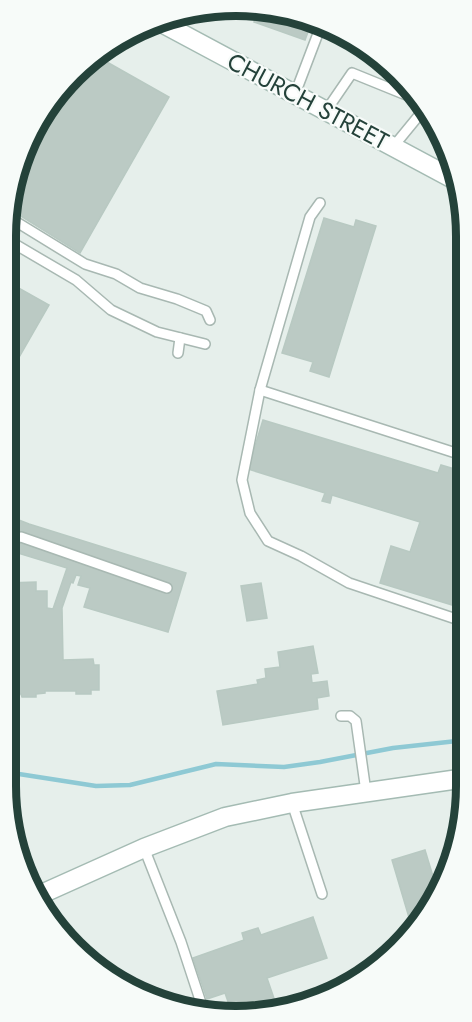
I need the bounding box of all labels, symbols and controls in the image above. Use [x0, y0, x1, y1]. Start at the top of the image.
street label: CHURCH STREET [221, 44, 395, 158]

